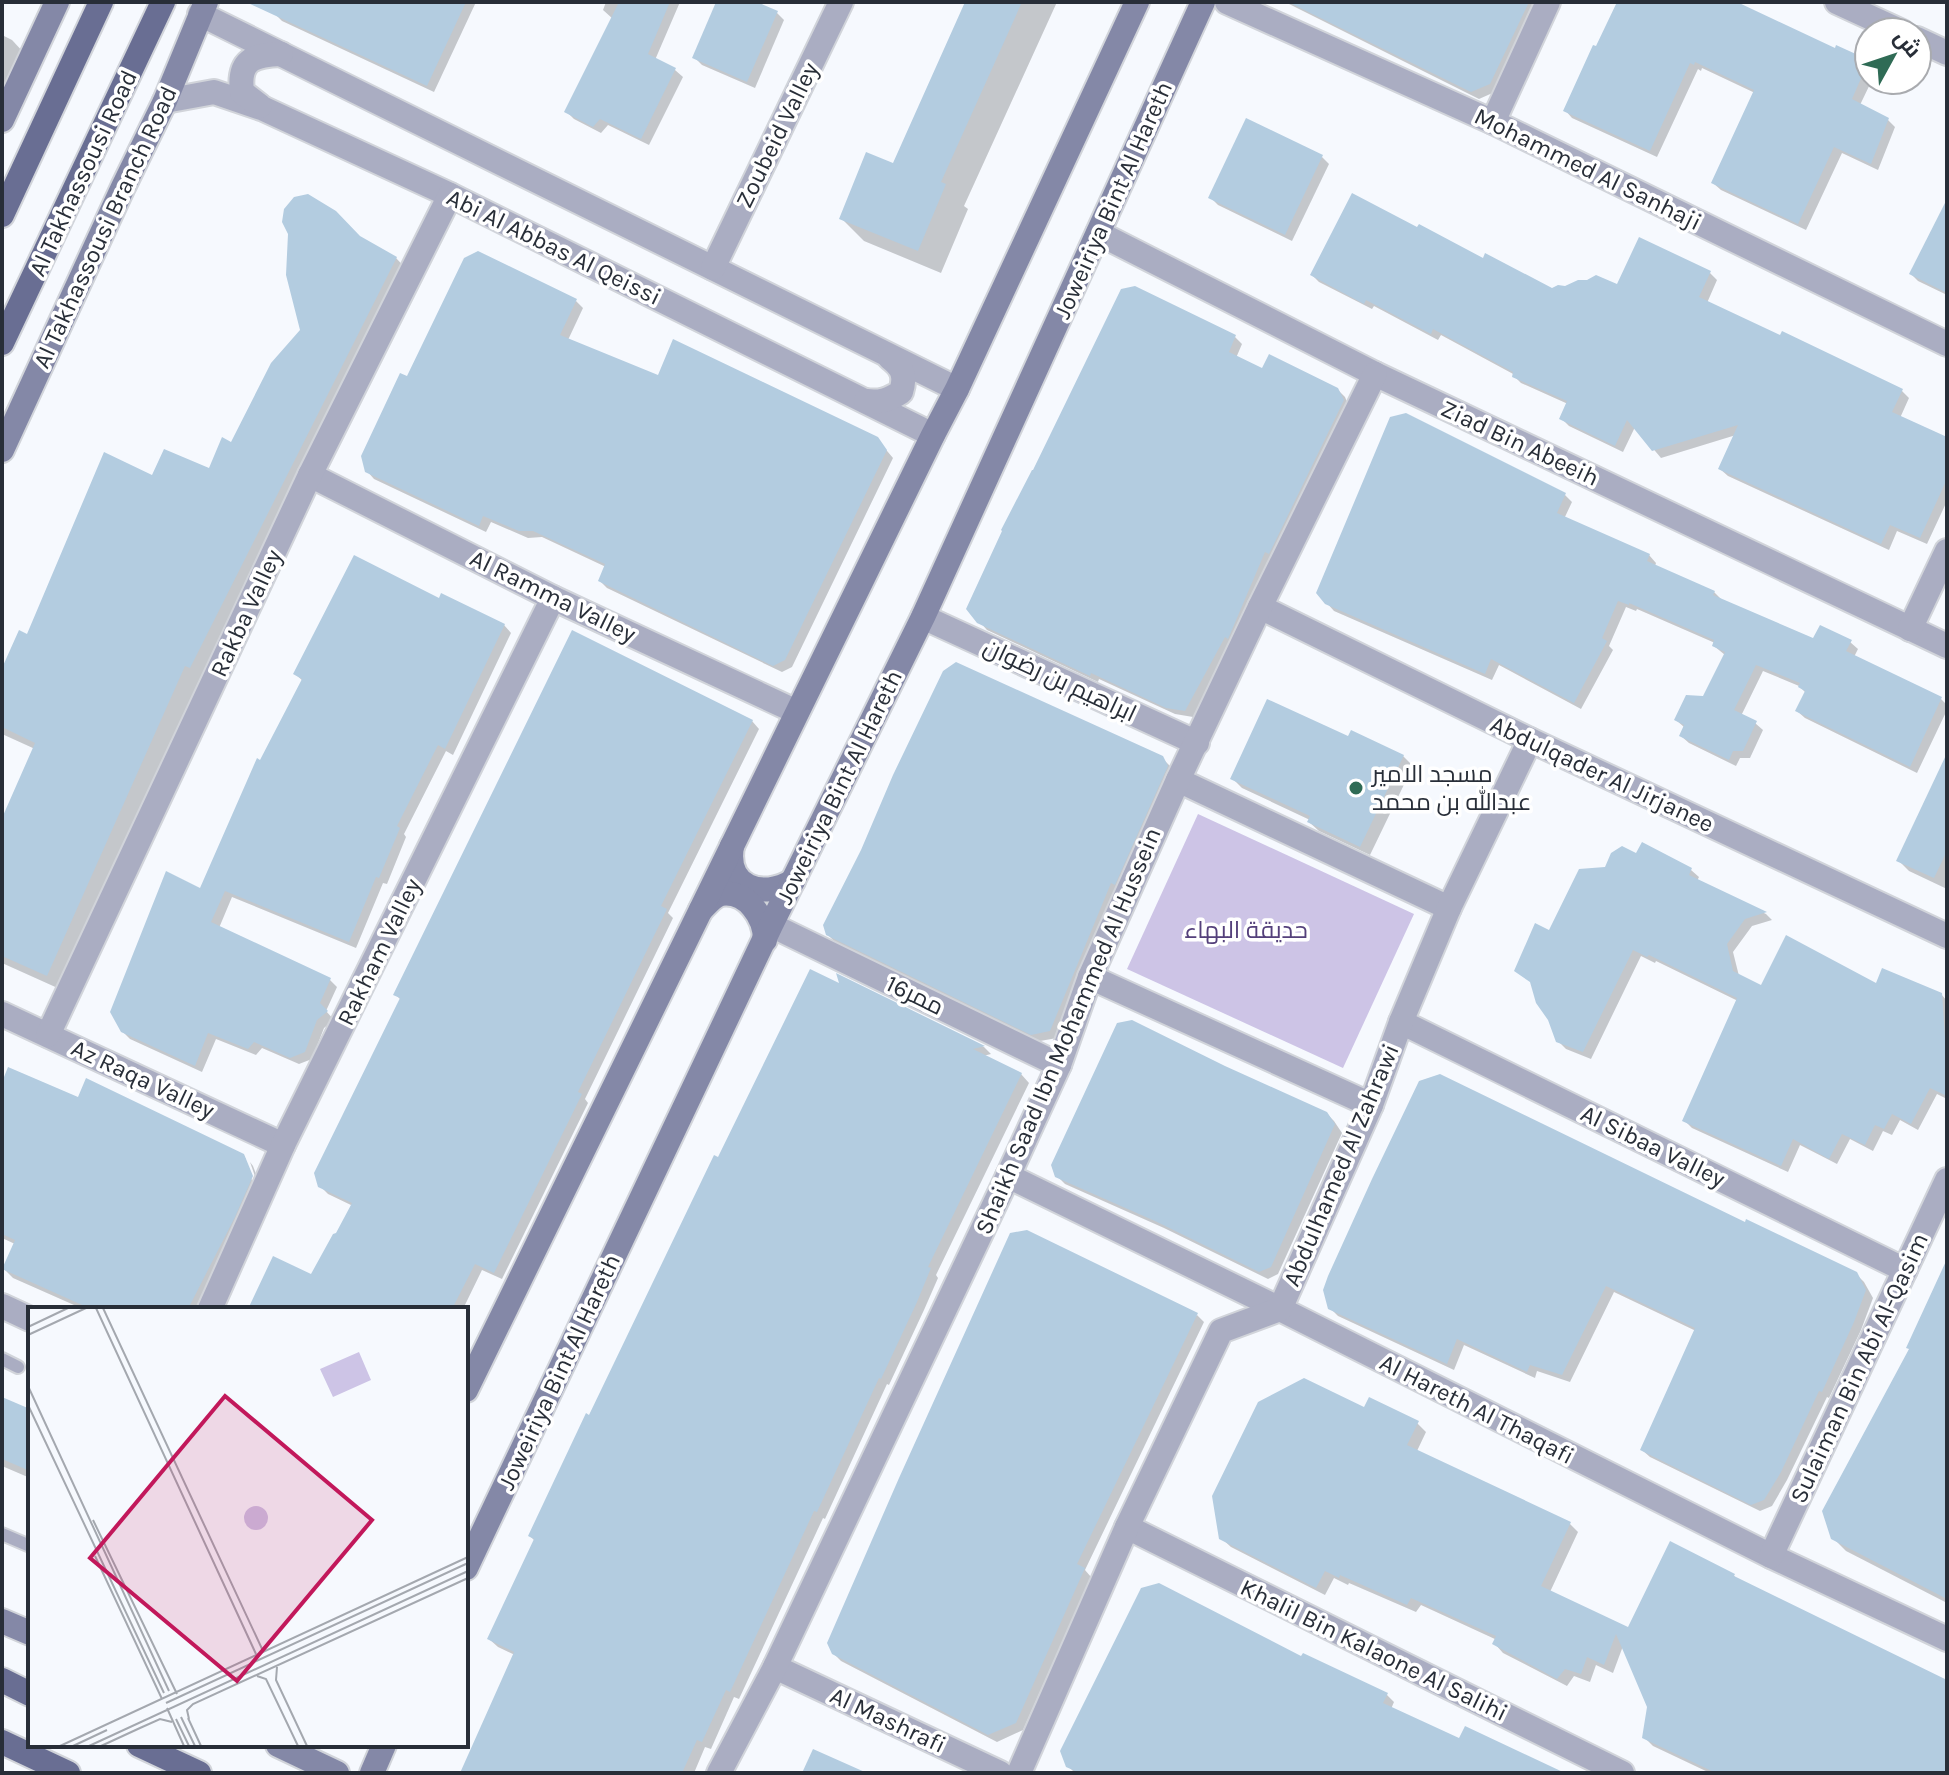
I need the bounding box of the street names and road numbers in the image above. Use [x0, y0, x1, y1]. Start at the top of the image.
street label: Zoubeid Valley [730, 58, 824, 212]
street label: Al Takhassousi Road [23, 66, 143, 280]
street label: Joweiriya Bint Al Hareth [1048, 77, 1178, 323]
street label: Al Takhassousi Branch Road [27, 82, 183, 372]
street label: Mohammed Al Sanhaji [1470, 102, 1706, 236]
street label: Abi Al Abbas Al Qeissi [442, 183, 666, 311]
street label: Ziad Bin Abeeih [1437, 394, 1603, 492]
street label: Al Ramma Valley [466, 544, 640, 648]
street label: Rakba Valley [204, 545, 288, 681]
street label: ابراهيم بن رضوان [978, 632, 1141, 729]
street label: Joweiriya Bint Al Hareth [770, 665, 908, 909]
street label: Abdulqader Al Jirjanee [1486, 710, 1718, 838]
street label: Shaikh Saad Ibn Mohammed Al Hussein [969, 823, 1167, 1239]
street label: Rakham Valley [331, 874, 427, 1030]
street label: ممر16 [882, 969, 948, 1021]
street label: Az Raqa Valley [67, 1034, 219, 1124]
street label: Abdulhamed Al Zahrawi [1277, 1040, 1405, 1290]
street label: Al Sibaa Valley [1576, 1099, 1730, 1193]
street label: Sulaiman Bin Abi Al-Qasim [1784, 1228, 1934, 1508]
street label: Joweiriya Bint Al Hareth [492, 1250, 626, 1494]
street label: Al Hareth Al Thaqafi [1375, 1348, 1579, 1470]
street label: Khalil Bin Kalaone Al Salihi [1236, 1573, 1512, 1727]
street label: Al Mashrafi [826, 1681, 950, 1759]

